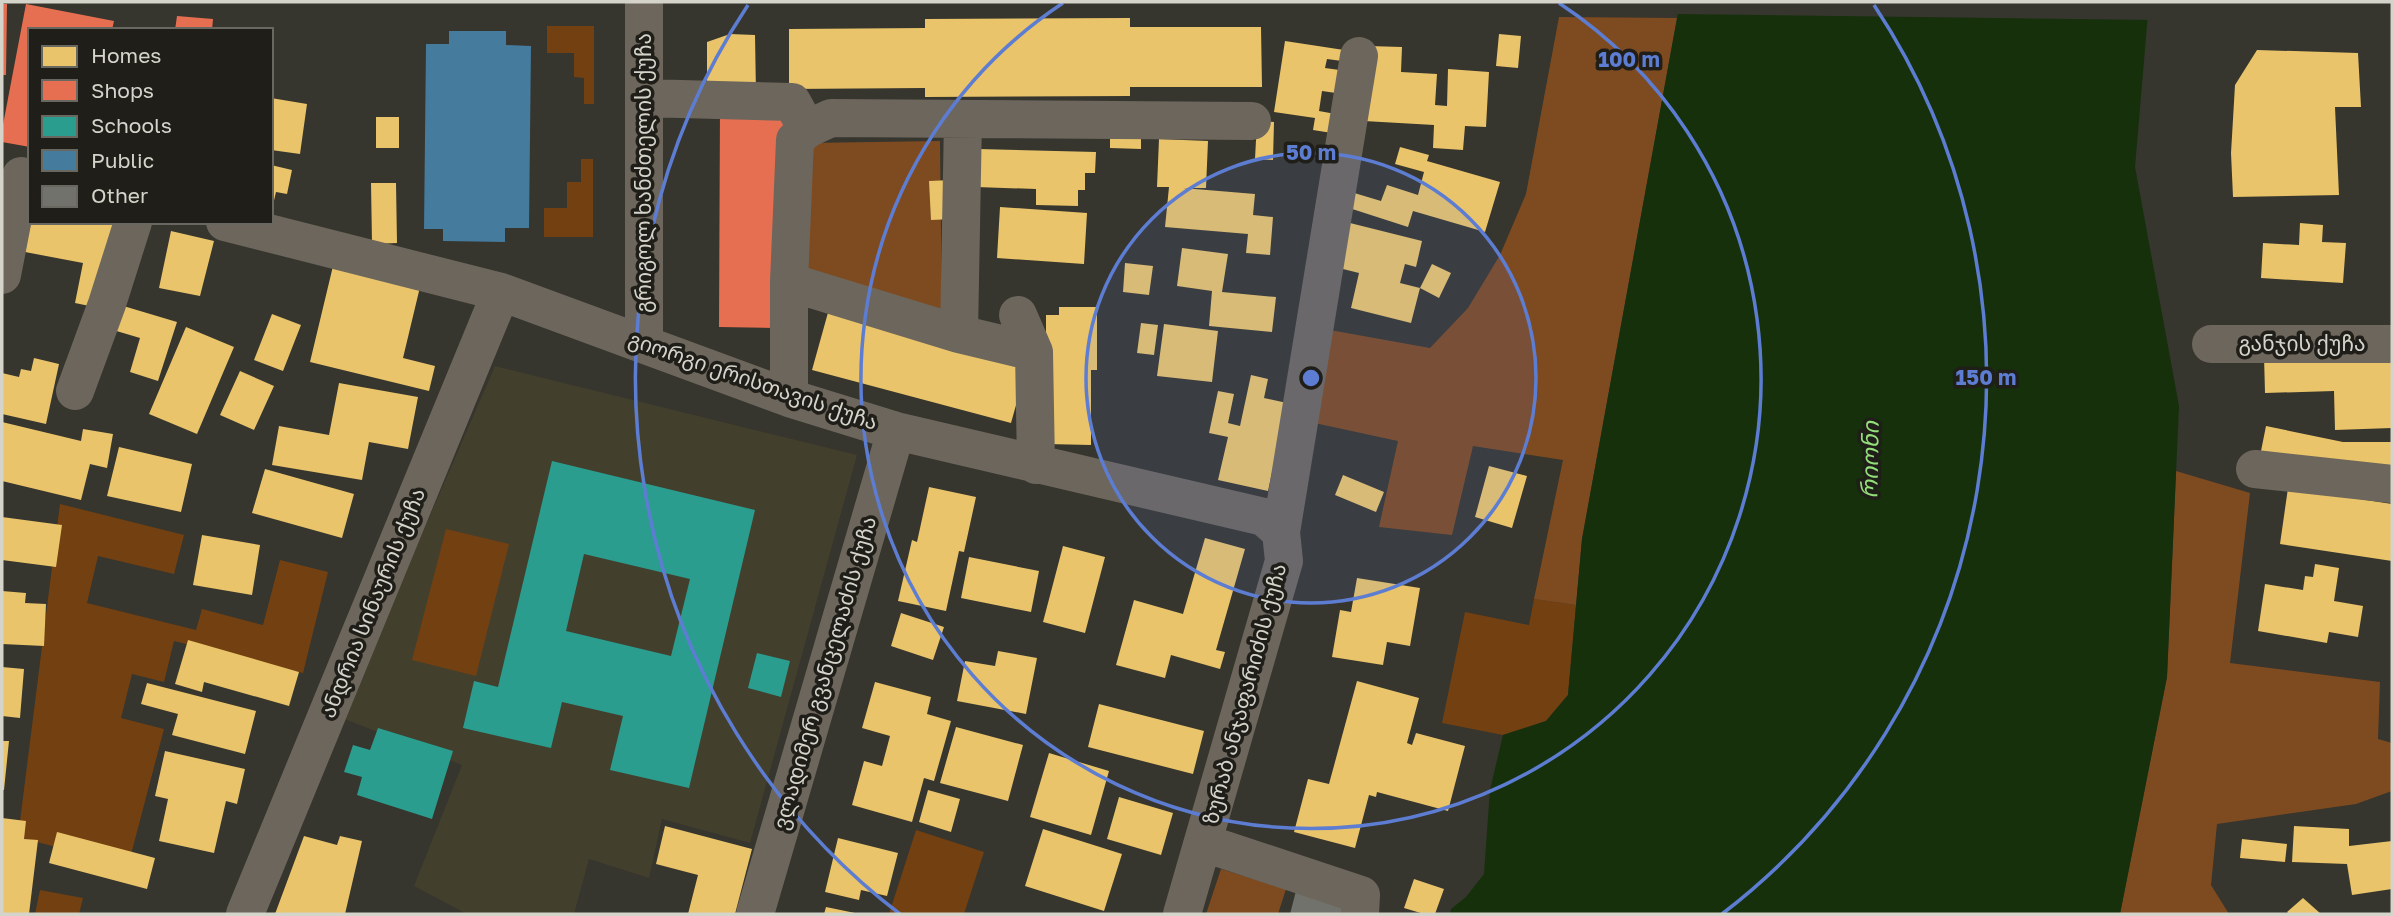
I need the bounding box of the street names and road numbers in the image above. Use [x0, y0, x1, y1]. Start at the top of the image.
street label: გრიგოლ ხანძთელის ქუჩა [630, 33, 657, 313]
street label: გიორგი ერისთავის ქუჩა [625, 325, 881, 435]
street label: განჯის ქუჩა [2238, 330, 2366, 356]
street label: ანდრია სინაურის ქუჩა [314, 484, 431, 722]
street label: ვლადიმერ გვანცელაძის ქუჩა [767, 513, 882, 833]
street label: ზურაბ ანჯაფარიძის ქუჩა [1197, 560, 1291, 827]

